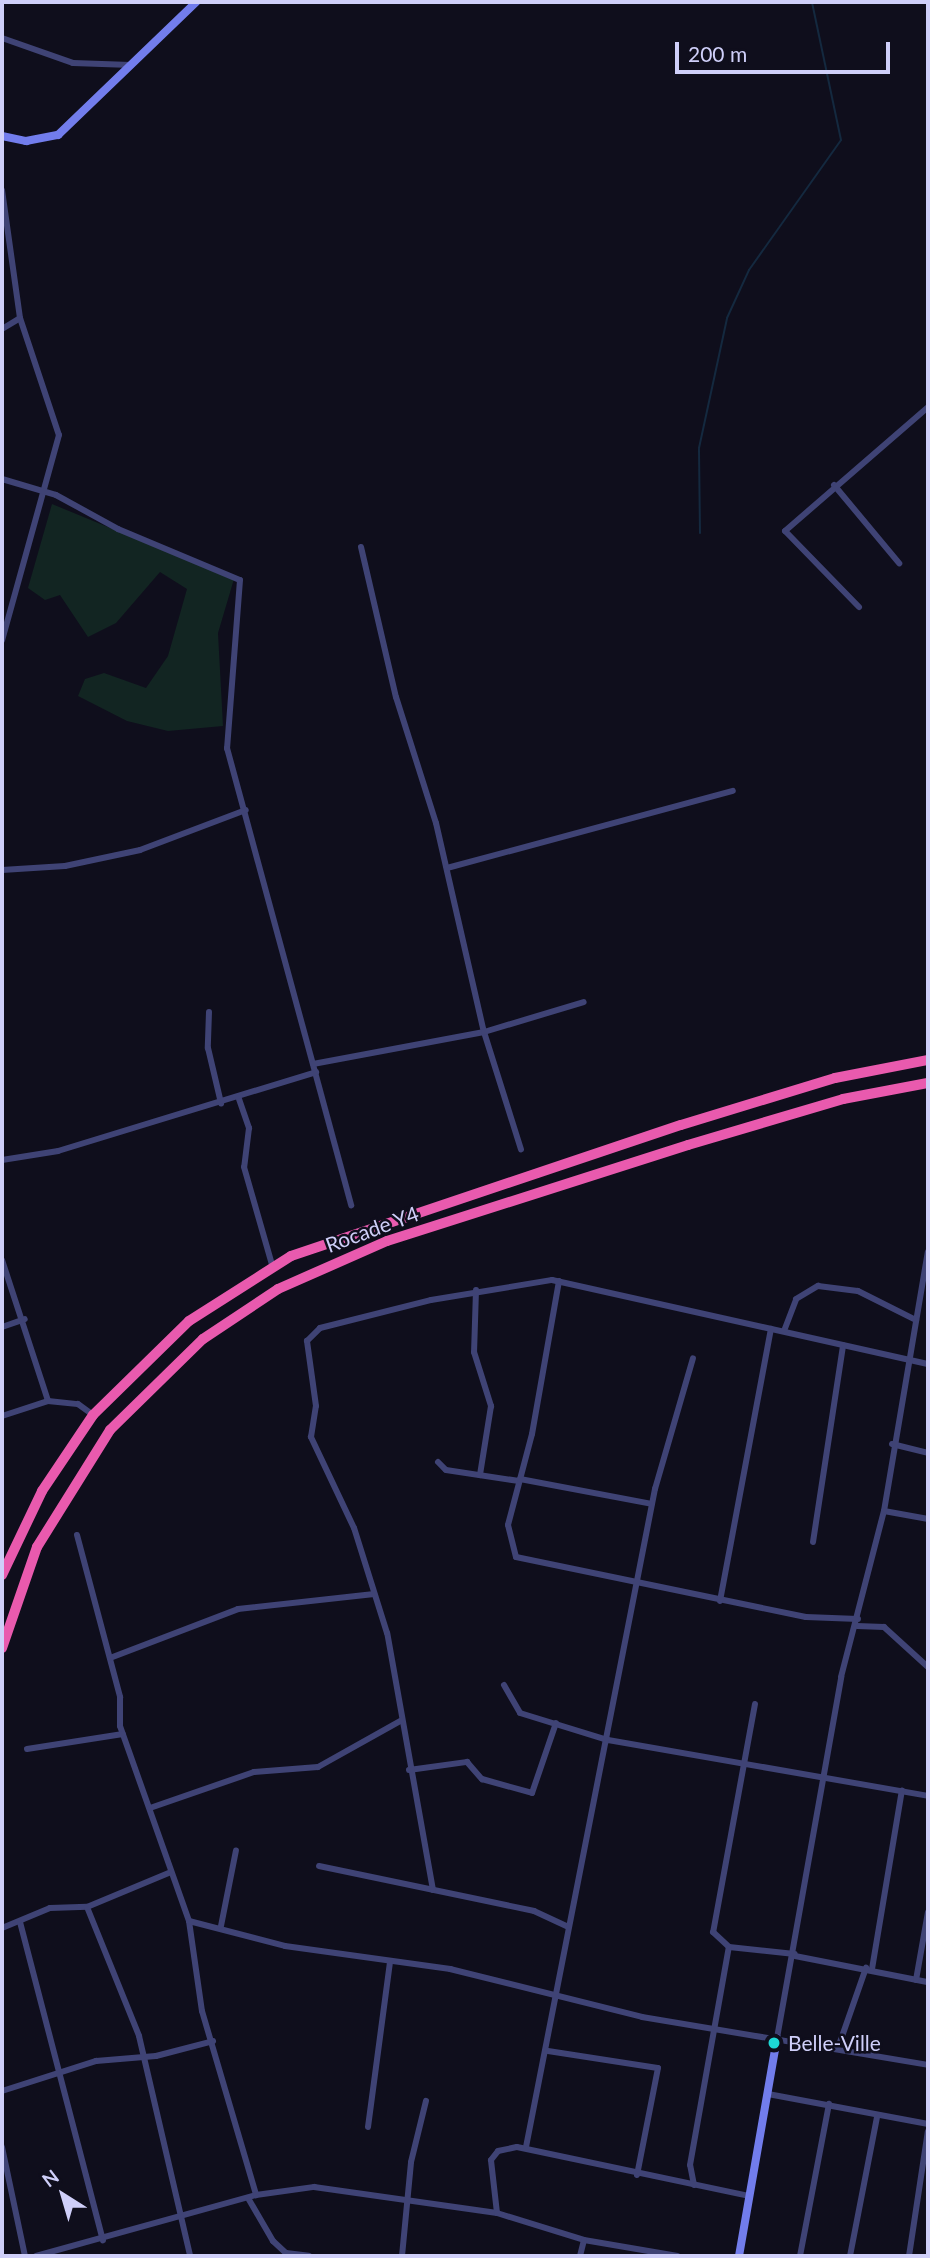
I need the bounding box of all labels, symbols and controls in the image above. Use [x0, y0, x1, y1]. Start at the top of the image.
scale bar [678, 28, 893, 72]
text: 200 m [688, 41, 747, 66]
street label: Rocade Y4 [321, 1200, 423, 1258]
place label: Belle-Ville [788, 2030, 881, 2056]
marker: Belle-Ville [766, 2035, 782, 2051]
north arrow [28, 2160, 98, 2230]
text: N [37, 2164, 63, 2191]

